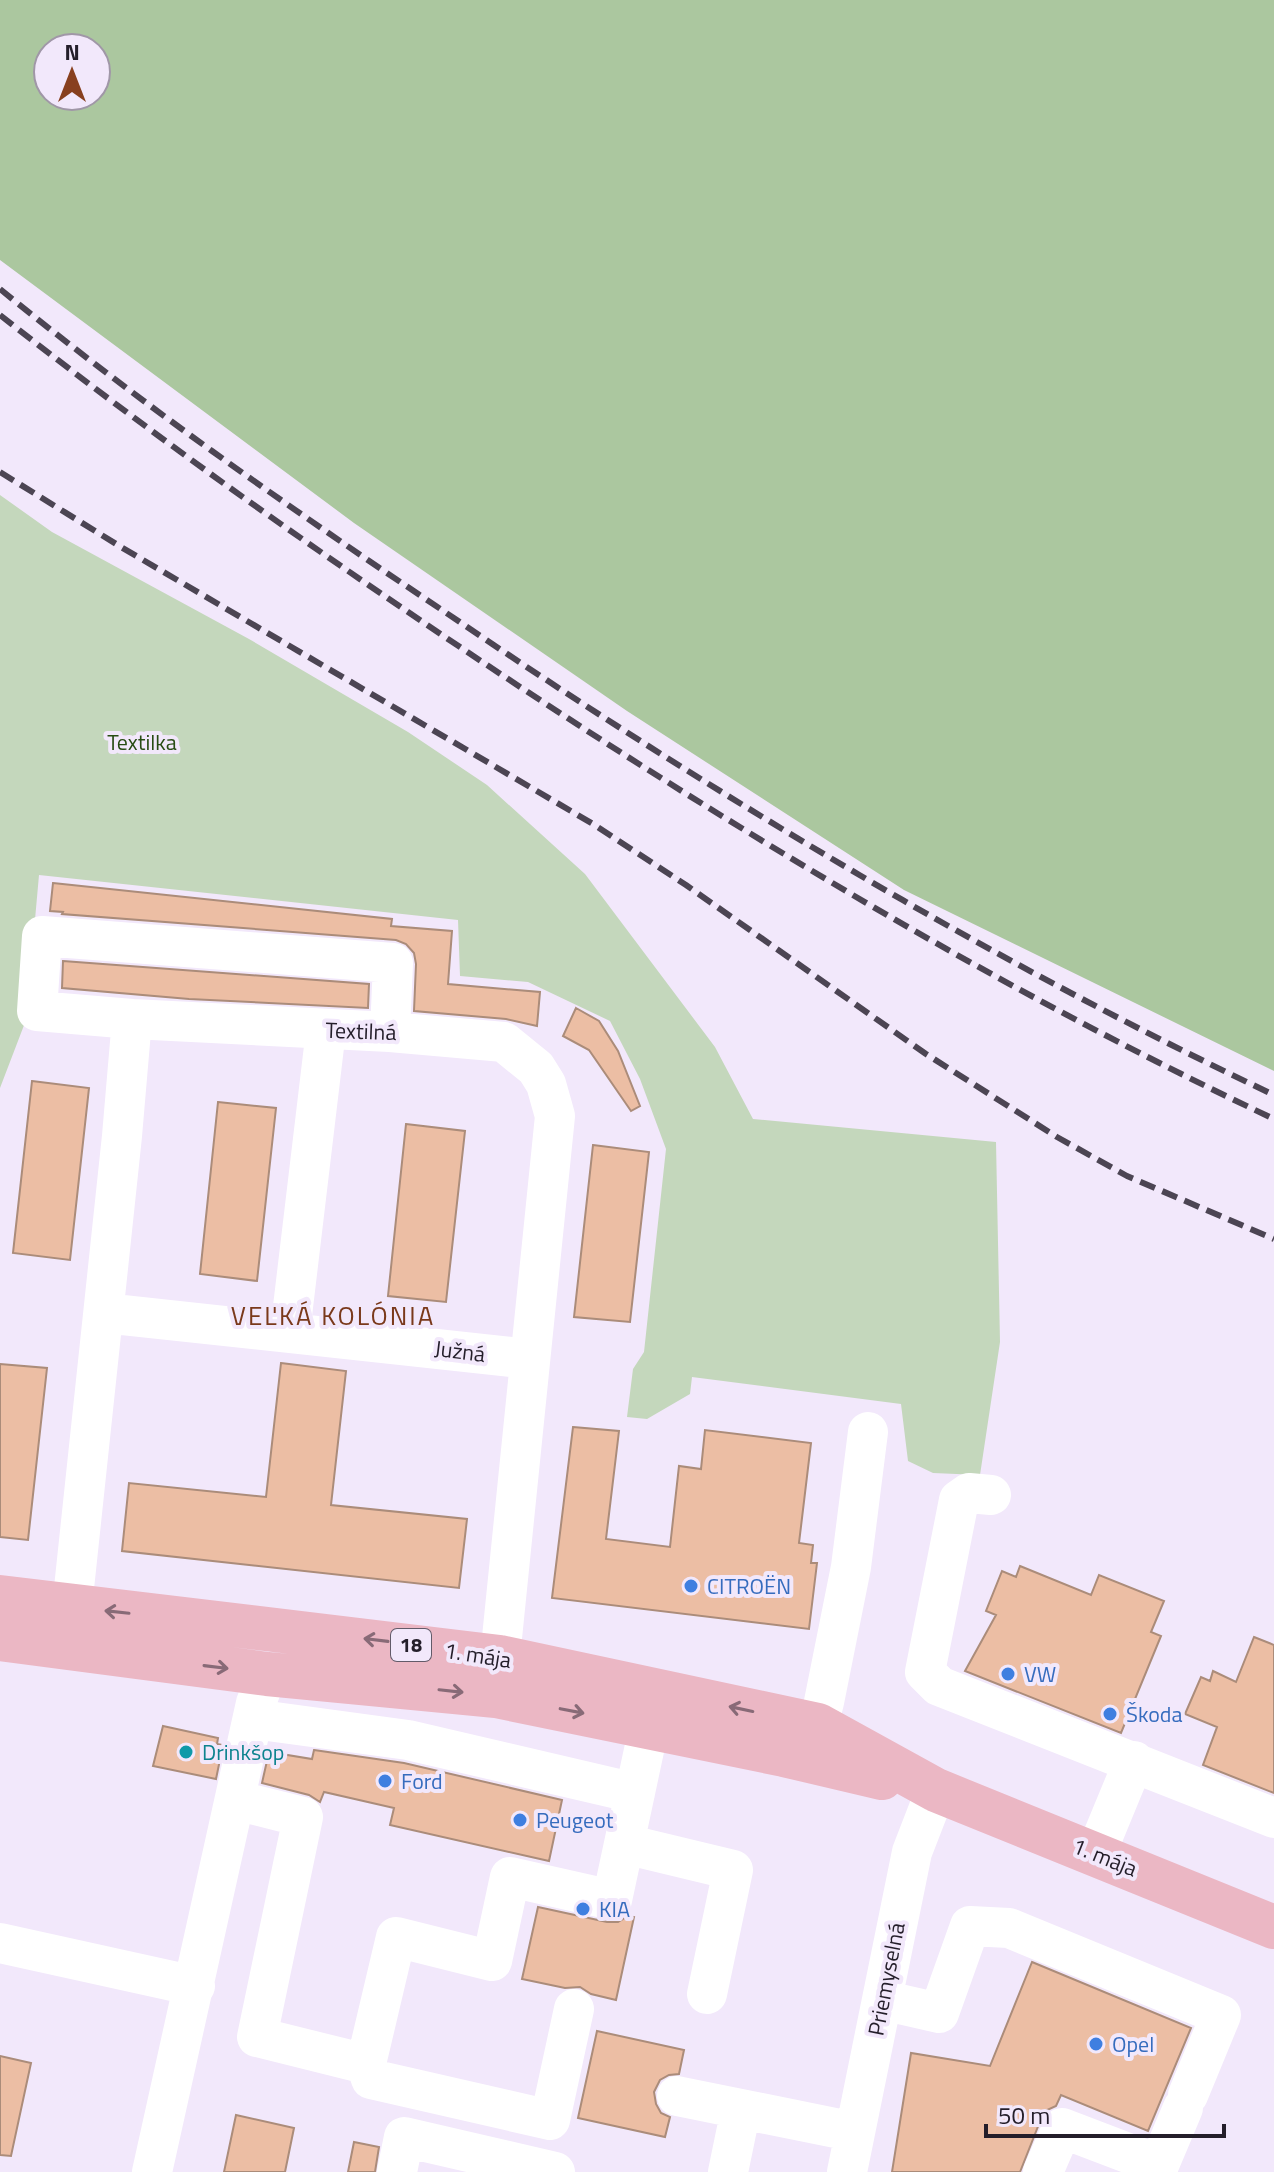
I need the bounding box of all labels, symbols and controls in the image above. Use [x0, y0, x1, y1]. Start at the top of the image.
north arrow [32, 32, 112, 112]
text: N [64, 35, 80, 69]
park label: Textilka [107, 725, 177, 759]
street label: Textilná [325, 1013, 397, 1049]
district label: VEĽKÁ KOLÓNIA [231, 1296, 435, 1335]
street label: Južná [433, 1331, 487, 1371]
place label: CITROËN [707, 1569, 791, 1603]
marker: CITROËN [682, 1577, 700, 1595]
one-way arrow [104, 1605, 131, 1620]
road number: 18 [391, 1629, 431, 1661]
one-way arrow [363, 1633, 390, 1648]
street label: 1. mája [442, 1633, 514, 1677]
place label: VW [1024, 1657, 1056, 1691]
one-way arrow [202, 1660, 229, 1675]
marker: VW [999, 1665, 1017, 1683]
one-way arrow [437, 1684, 464, 1699]
place label: Škoda [1126, 1697, 1182, 1731]
one-way arrow [729, 1700, 755, 1715]
one-way arrow [559, 1704, 585, 1719]
marker: Škoda [1101, 1705, 1119, 1723]
place label: Drinkšop [202, 1735, 284, 1769]
marker: Drinkšop [177, 1743, 195, 1761]
place label: Ford [401, 1764, 443, 1798]
marker: Ford [376, 1772, 394, 1790]
place label: Peugeot [536, 1803, 614, 1837]
marker: Peugeot [511, 1811, 529, 1829]
street label: 1. mája [1067, 1829, 1143, 1885]
place label: KIA [599, 1892, 630, 1926]
marker: KIA [574, 1900, 592, 1918]
street label: Priemyselná [858, 1920, 914, 2038]
place label: Opel [1112, 2027, 1154, 2061]
marker: Opel [1087, 2035, 1105, 2053]
scale bar [986, 2088, 1224, 2138]
text: 50 m [998, 2097, 1050, 2133]

